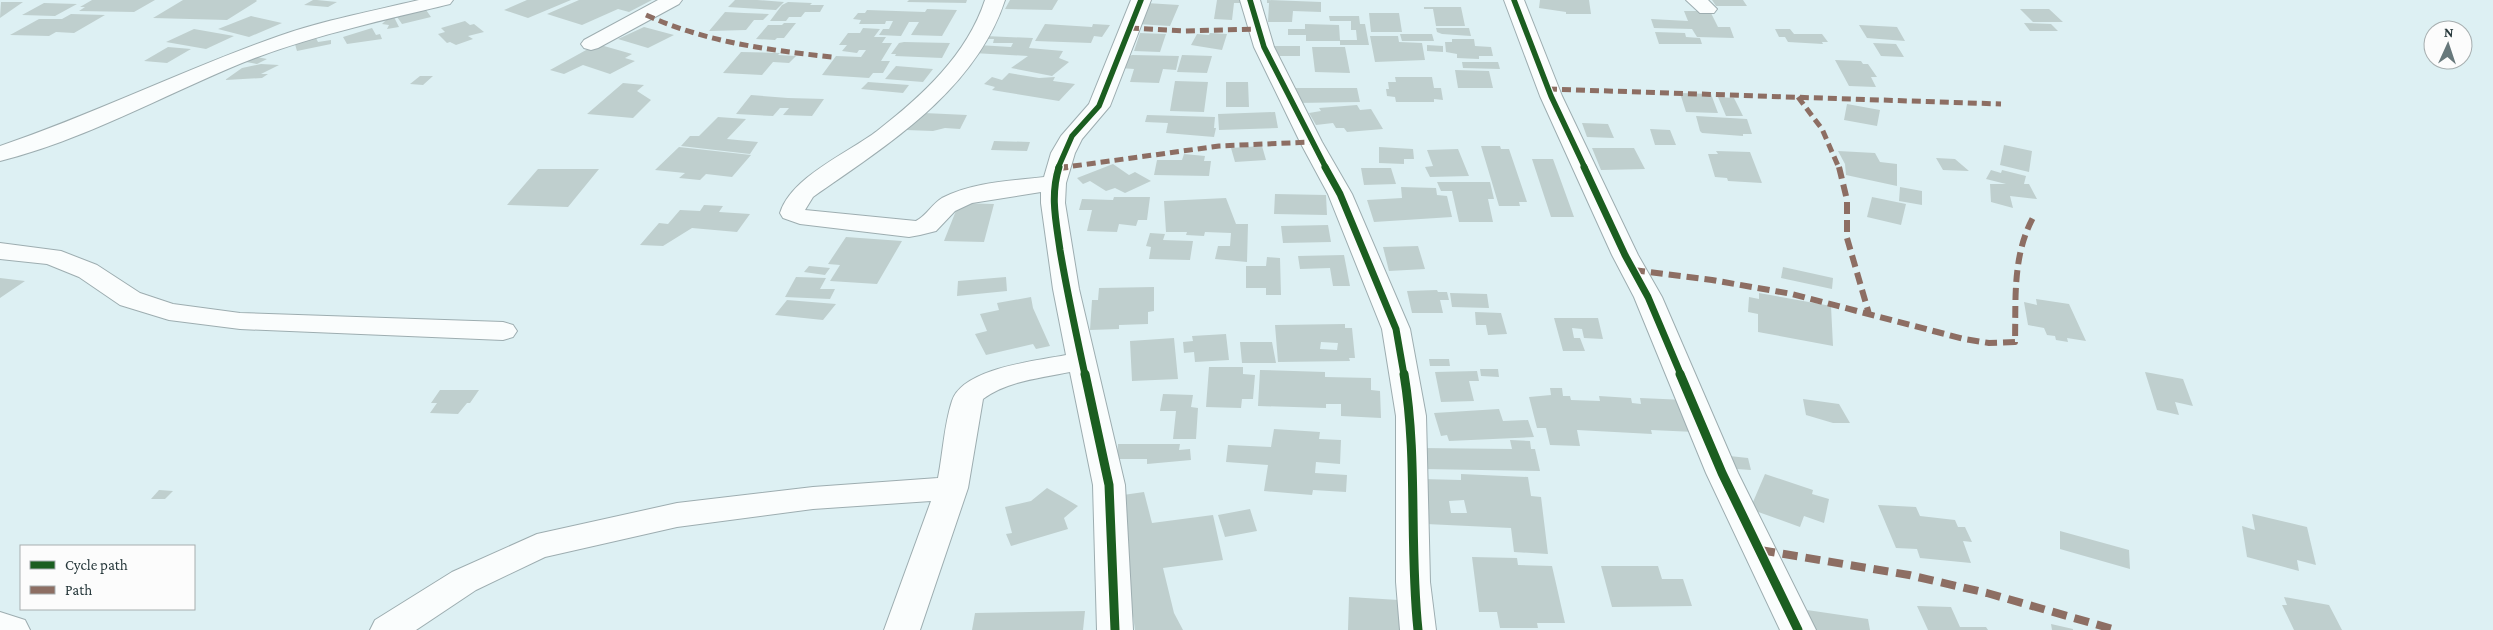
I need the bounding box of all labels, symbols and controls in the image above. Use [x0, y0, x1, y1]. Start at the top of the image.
north arrow [2423, 20, 2473, 70]
text: N [2443, 24, 2454, 40]
legend [20, 545, 195, 610]
text: Cycle path [65, 557, 128, 574]
text: Path [65, 582, 92, 598]

